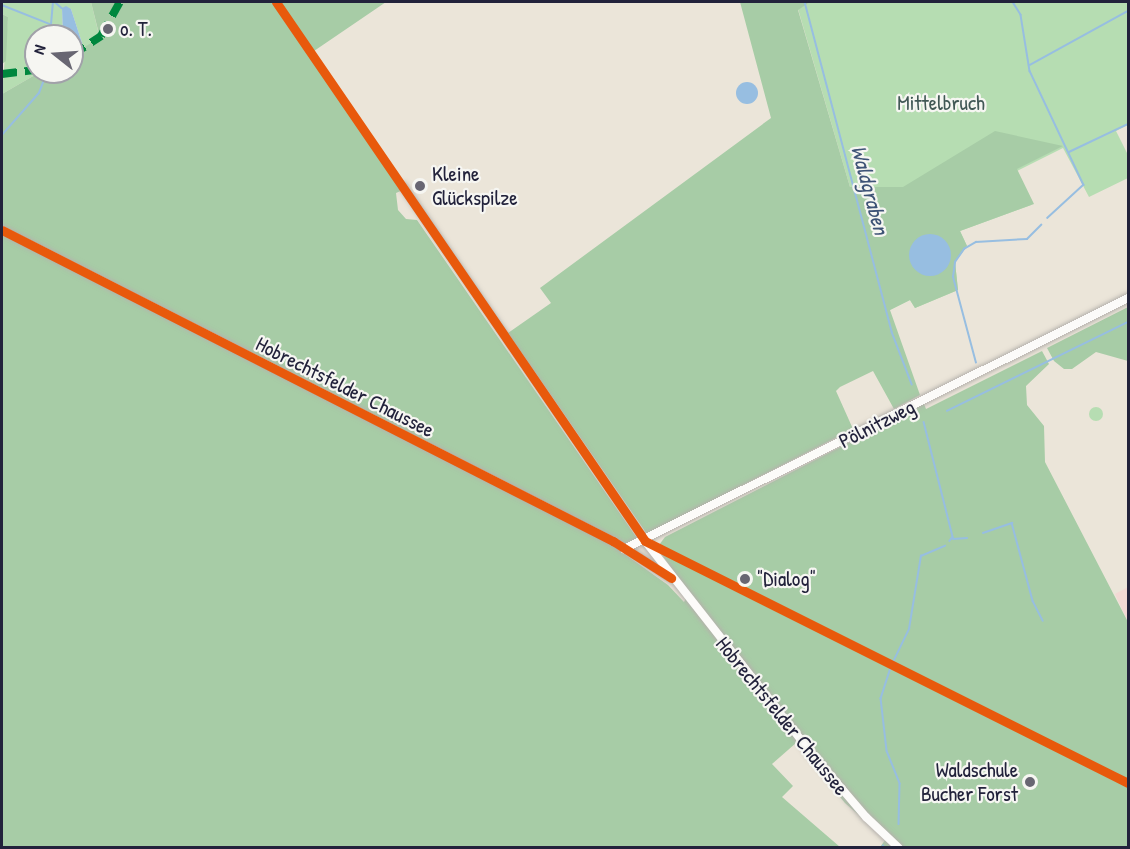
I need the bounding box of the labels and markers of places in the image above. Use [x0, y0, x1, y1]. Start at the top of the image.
place label: o. T. [120, 16, 152, 42]
marker: o. T. [101, 22, 115, 36]
place label: Kleine Glückspilze [432, 161, 518, 211]
marker: Kleine Glückspilze [413, 179, 427, 193]
place label: "Dialog" [757, 566, 816, 592]
marker: "Dialog" [738, 572, 752, 586]
place label: Waldschule Bucher Forst [921, 757, 1018, 807]
marker: Waldschule Bucher Forst [1023, 775, 1037, 789]

